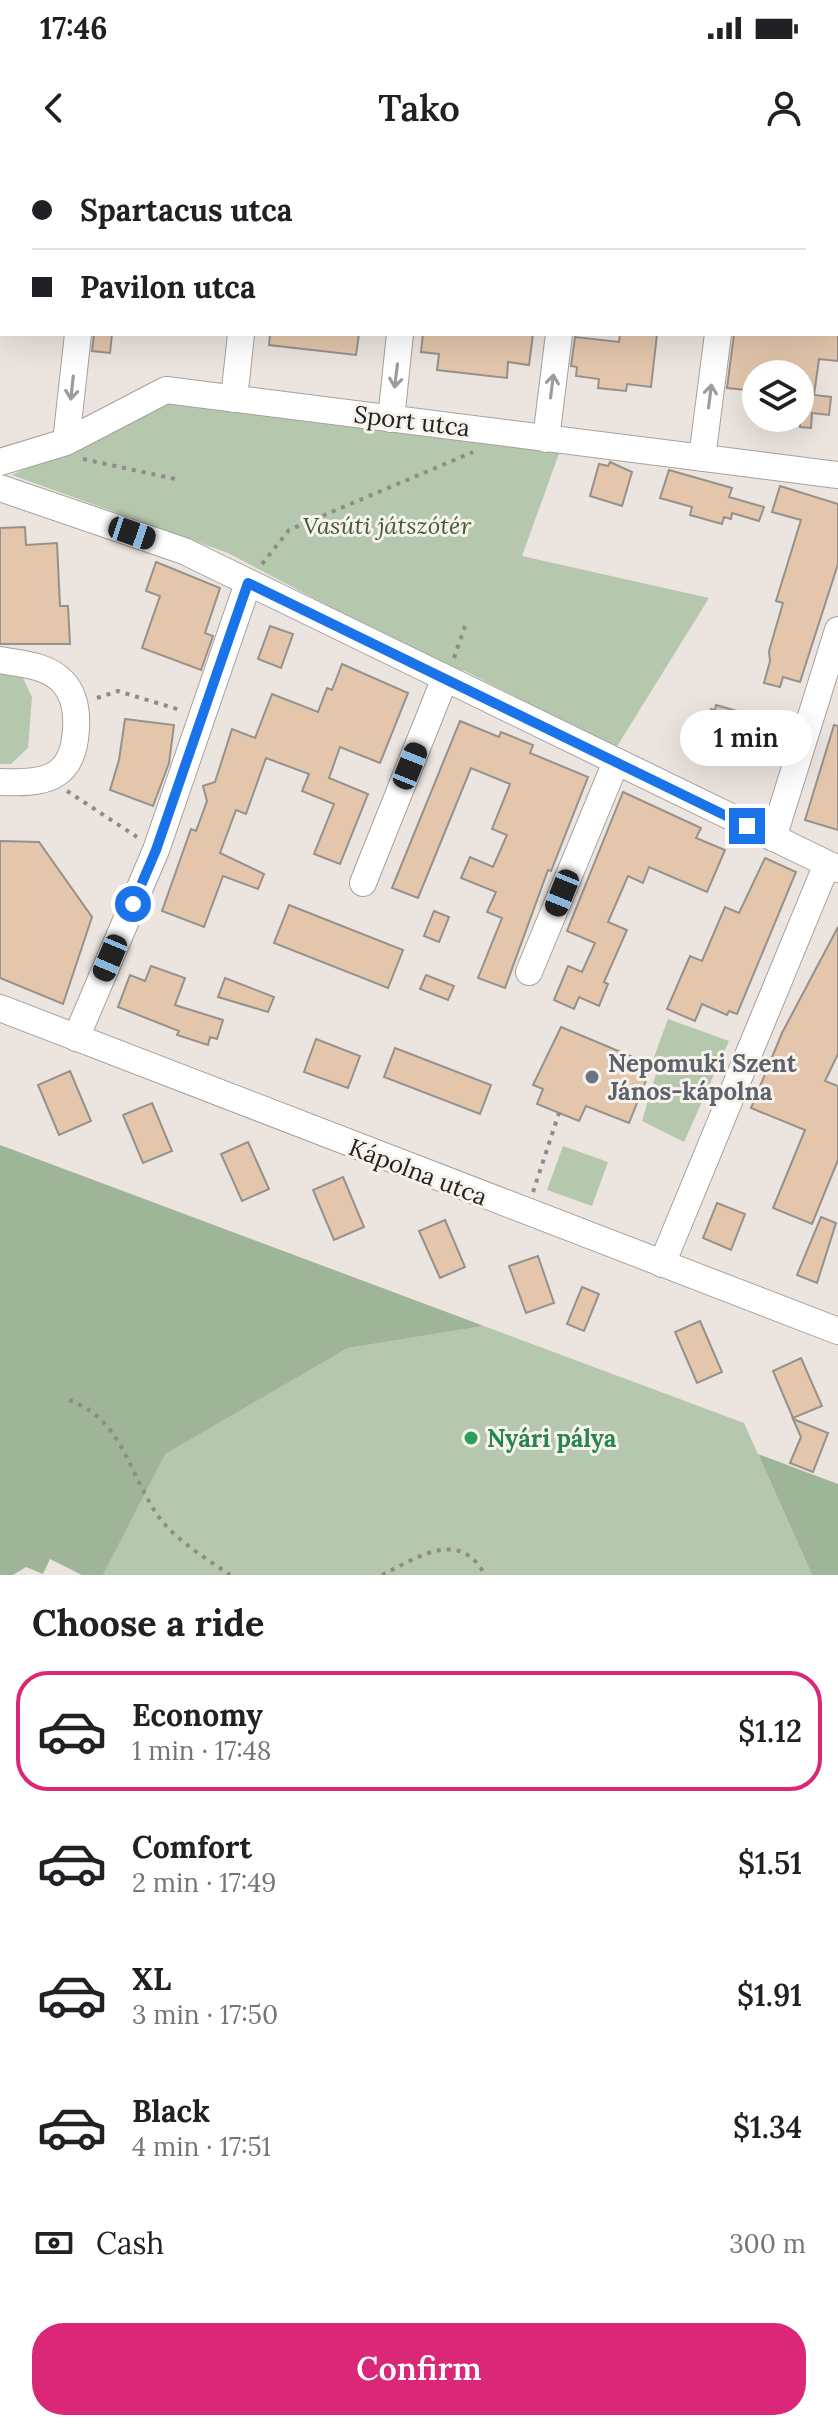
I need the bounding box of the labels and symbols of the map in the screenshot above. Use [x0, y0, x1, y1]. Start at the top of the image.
one-way arrow [388, 362, 403, 389]
one-way arrow [545, 373, 560, 400]
one-way arrow [64, 374, 79, 401]
one-way arrow [703, 384, 718, 409]
street label: Sport utca [352, 399, 472, 443]
park label: Vasúti játszótér [303, 510, 471, 541]
car [105, 514, 159, 552]
callout: 1 min [681, 710, 813, 766]
car [390, 739, 430, 793]
route end [729, 808, 765, 844]
car [542, 866, 582, 920]
route start [115, 886, 151, 922]
car [90, 931, 130, 985]
place label: Nepomuki Szent János-kápolna [608, 1048, 798, 1107]
marker: Nepomuki Szent János-kápolna [583, 1068, 601, 1086]
street label: Kápolna utca [344, 1131, 492, 1213]
place label: Nyári pálya [487, 1423, 617, 1454]
marker: Nyári pálya [462, 1429, 480, 1447]

